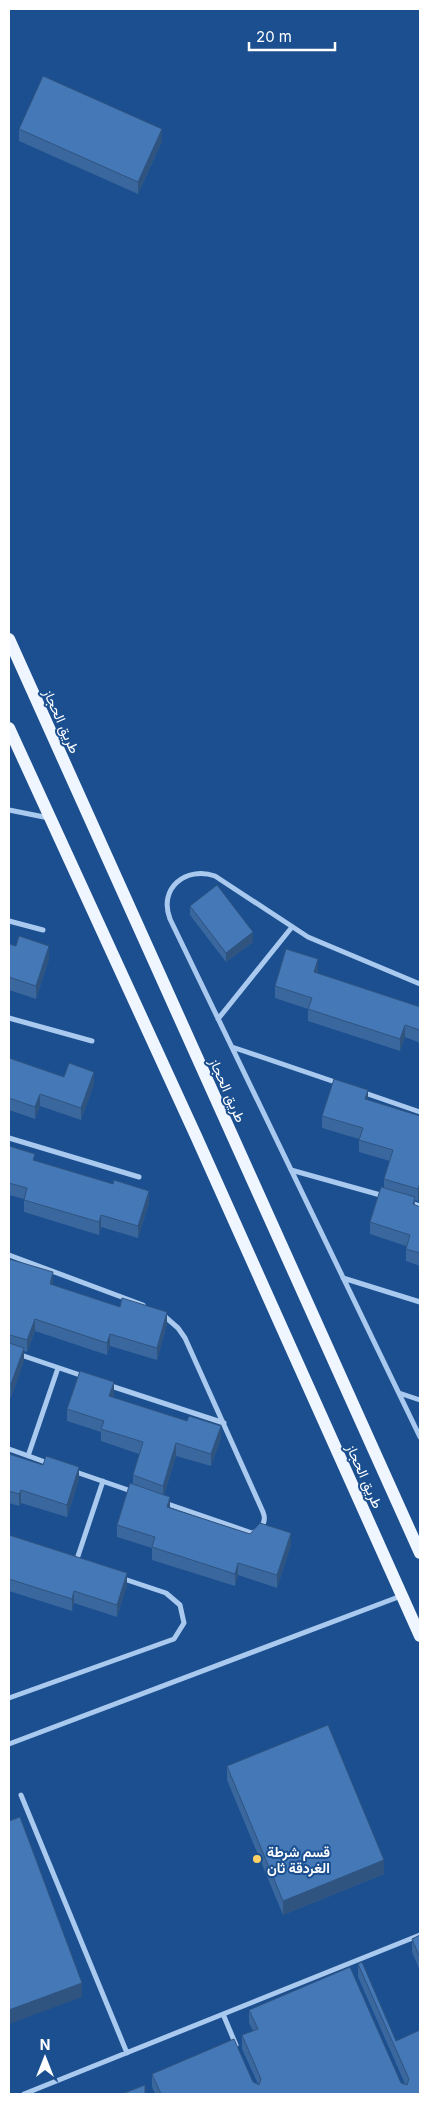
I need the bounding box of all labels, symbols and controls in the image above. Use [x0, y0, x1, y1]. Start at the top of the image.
scale bar [249, 20, 335, 52]
text: 20 m [256, 27, 292, 46]
street label: طريق الحجاز [39, 685, 84, 756]
street label: طريق الحجاز [205, 1054, 250, 1125]
street label: طريق الحجاز [342, 1440, 387, 1511]
place label: قسم شرطة الغردقة ثان [267, 1843, 330, 1877]
marker: قسم شرطة الغردقة ثان [251, 1853, 263, 1865]
north arrow [20, 2033, 70, 2083]
text: N [40, 2036, 50, 2053]

